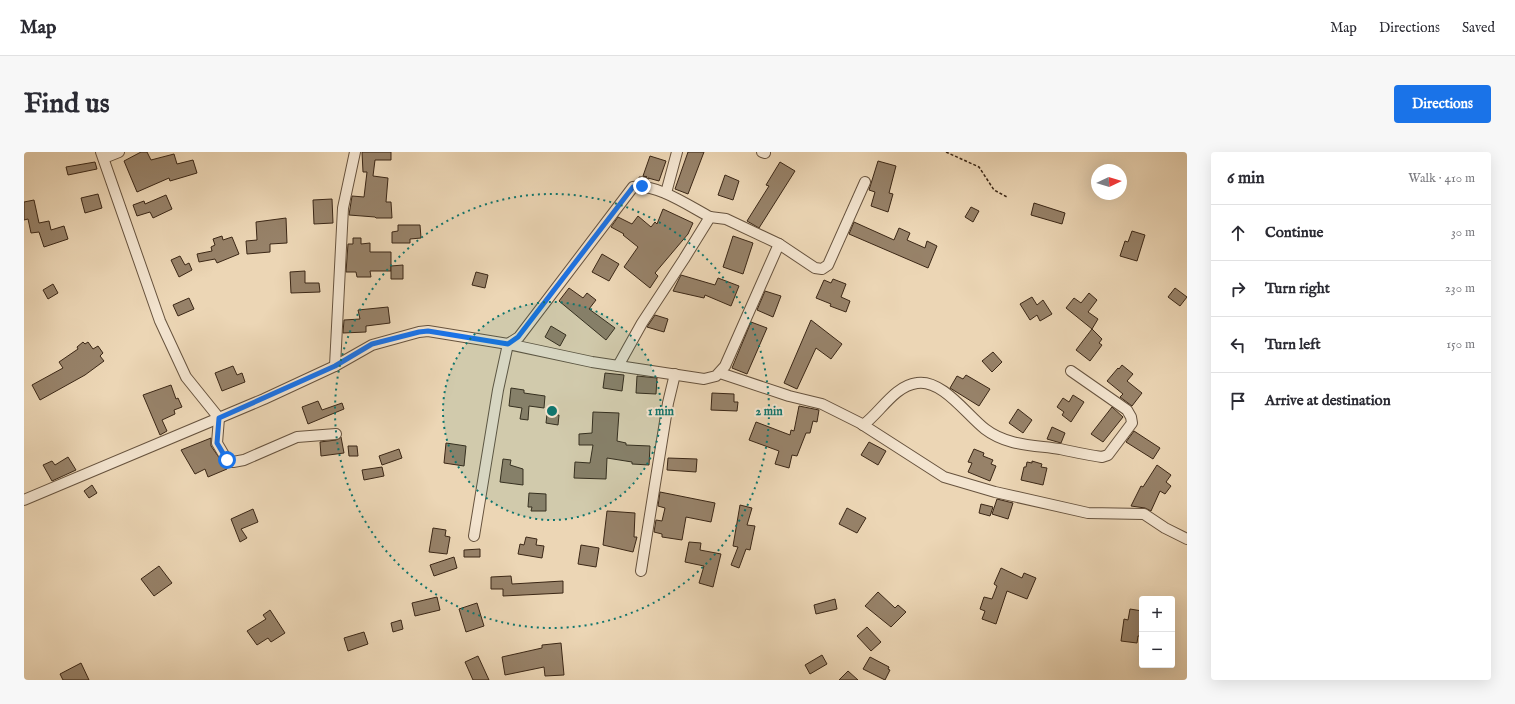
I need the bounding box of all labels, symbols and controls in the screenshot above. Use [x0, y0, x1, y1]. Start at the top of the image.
text: Map [20, 16, 56, 40]
text: Map [1330, 19, 1357, 37]
text: Directions [1379, 19, 1440, 37]
text: Saved [1462, 19, 1495, 37]
button: Directions [1394, 85, 1491, 123]
text: Find us [24, 87, 110, 122]
north arrow [1091, 164, 1127, 200]
text: 6 min [1227, 168, 1265, 189]
text: Walk · 410 m [1408, 170, 1475, 187]
route end [633, 177, 651, 195]
icon: ahead [1227, 222, 1249, 244]
text: Continue [1265, 223, 1323, 242]
text: 30 m [1451, 224, 1475, 241]
icon: right [1227, 278, 1249, 300]
text: Turn right [1265, 279, 1330, 298]
text: 230 m [1445, 280, 1475, 297]
icon: left [1227, 334, 1249, 356]
text: Turn left [1265, 335, 1321, 354]
text: 150 m [1446, 336, 1475, 353]
icon: arrive [1227, 390, 1249, 412]
text: Arrive at destination [1265, 391, 1391, 410]
centre of rings [545, 404, 559, 418]
text: 1 min [648, 404, 675, 419]
text: 2 min [755, 404, 783, 419]
route start [218, 451, 236, 469]
map controls [1139, 596, 1175, 668]
button: + [1139, 596, 1175, 632]
button: − [1139, 632, 1175, 668]

